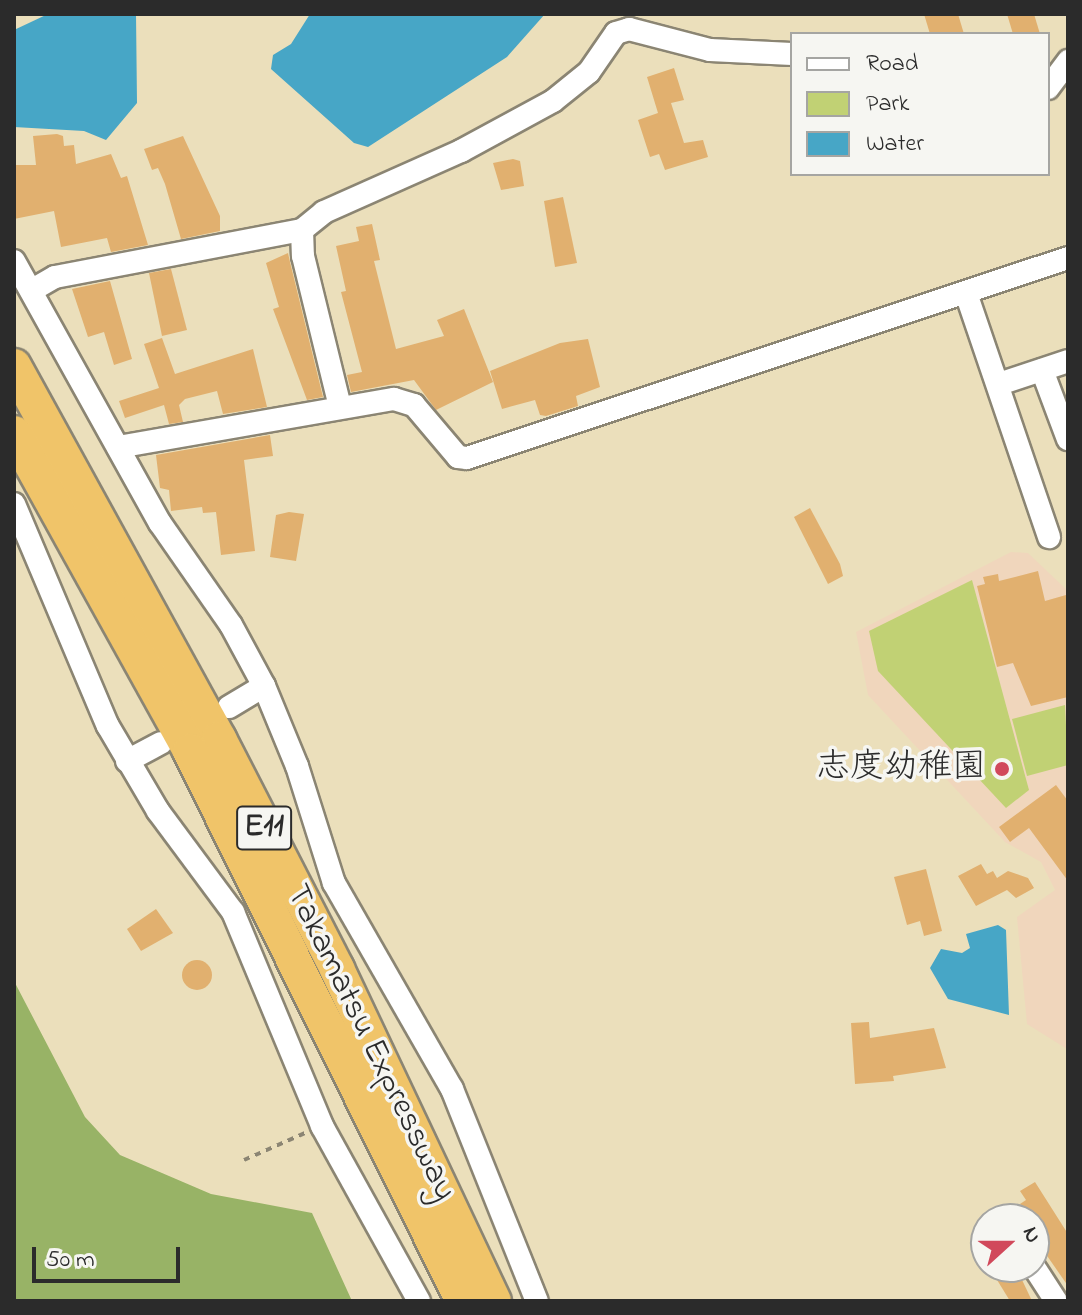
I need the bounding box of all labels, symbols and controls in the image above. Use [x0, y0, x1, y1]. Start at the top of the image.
legend [790, 32, 1050, 176]
text: Road [866, 47, 918, 82]
text: Park [866, 87, 909, 122]
text: Water [866, 127, 924, 162]
place label: 志度幼稚園 [816, 749, 986, 789]
marker: 志度幼稚園 [993, 760, 1011, 778]
road number: E11 [236, 800, 292, 856]
street label: Takamatsu Expressway [276, 878, 464, 1208]
north arrow [970, 1203, 1050, 1283]
text: N [1013, 1222, 1048, 1248]
scale bar [36, 1231, 184, 1281]
text: 50 m [46, 1243, 95, 1278]

